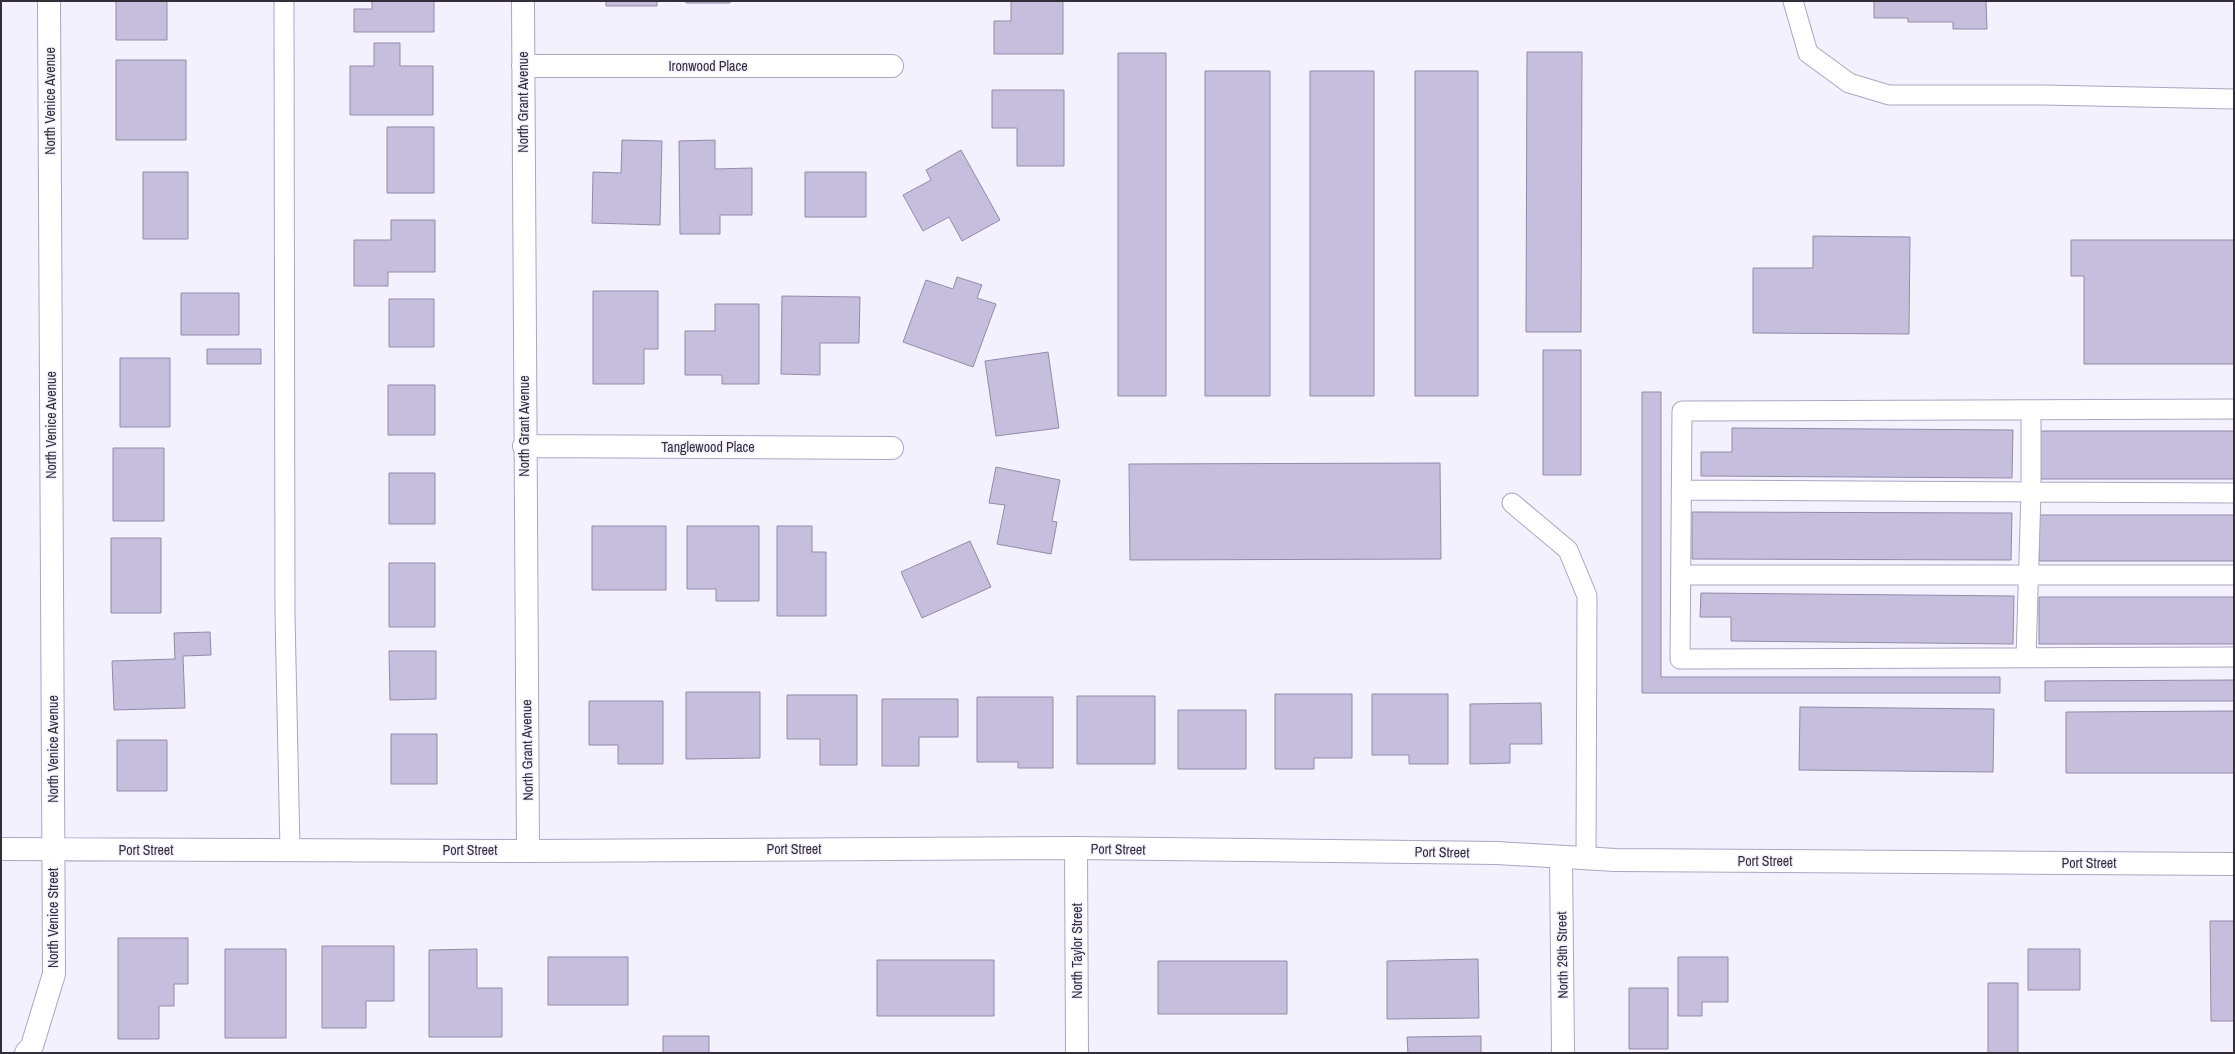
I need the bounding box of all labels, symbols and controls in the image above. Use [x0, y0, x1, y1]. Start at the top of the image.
street label: North Venice Avenue [41, 47, 59, 155]
street label: North Grant Avenue [514, 51, 532, 153]
street label: Ironwood Place [668, 57, 748, 75]
street label: North Venice Avenue [42, 371, 60, 479]
street label: North Grant Avenue [515, 375, 533, 477]
street label: Tanglewood Place [661, 438, 755, 456]
street label: North Venice Avenue [44, 695, 62, 803]
street label: North Grant Avenue [517, 699, 537, 801]
street label: Port Street [767, 840, 821, 858]
street label: Port Street [1090, 840, 1146, 858]
street label: Port Street [119, 841, 173, 859]
street label: Port Street [443, 841, 497, 859]
street label: Port Street [1414, 843, 1470, 861]
street label: Port Street [1738, 852, 1792, 870]
street label: Port Street [2062, 854, 2116, 872]
street label: North Venice Street [44, 868, 62, 968]
street label: North Taylor Street [1068, 903, 1086, 999]
street label: North 29th Street [1552, 911, 1572, 999]

